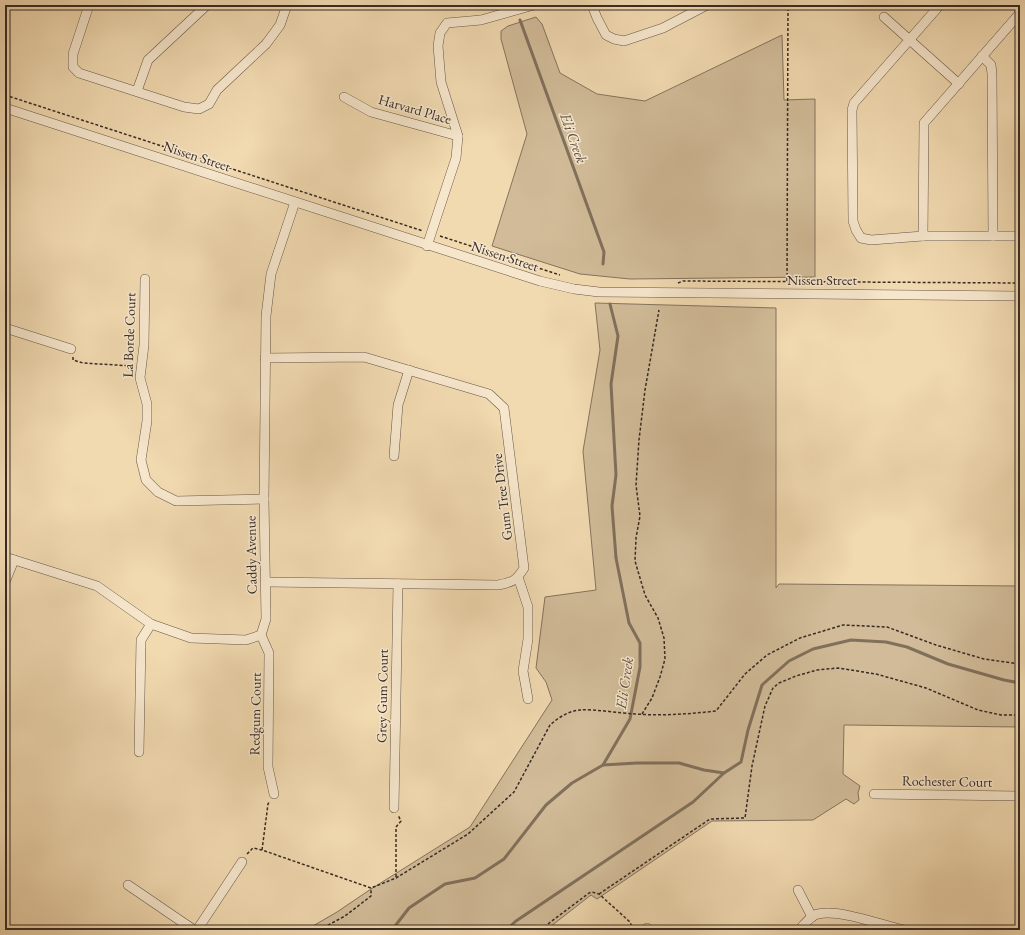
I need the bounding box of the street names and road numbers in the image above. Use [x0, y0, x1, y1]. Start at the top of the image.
street label: Harvard Place [376, 90, 454, 128]
street label: Nissen Street [161, 137, 234, 176]
street label: Nissen Street [469, 237, 542, 276]
street label: Nissen Street [787, 271, 858, 289]
street label: La Borde Court [119, 292, 139, 378]
street label: Gum Tree Drive [488, 452, 516, 541]
street label: Caddy Avenue [241, 515, 261, 595]
street label: Grey Gum Court [372, 648, 392, 743]
street label: Redgum Court [245, 672, 265, 756]
street label: Rochester Court [902, 771, 993, 791]

